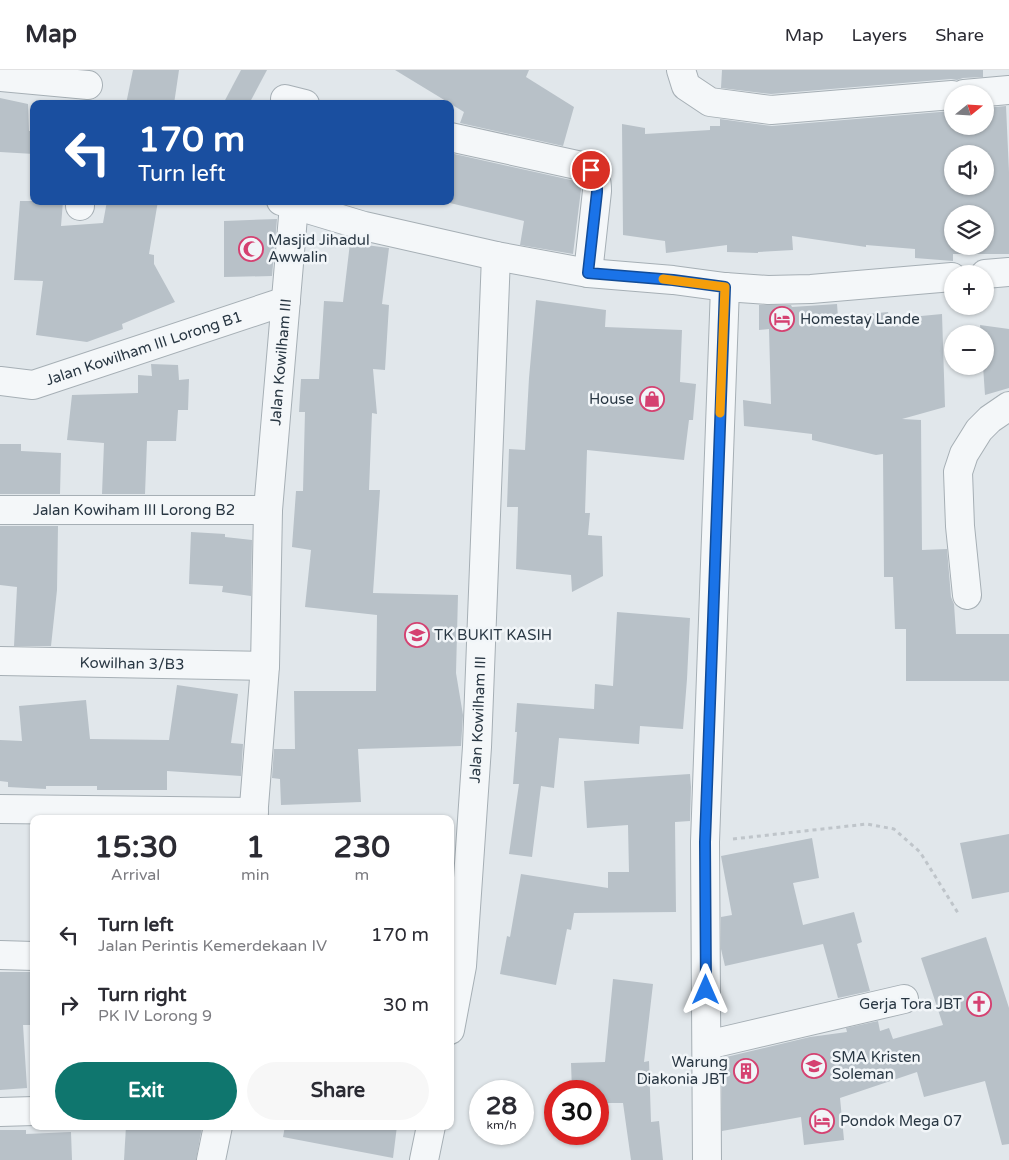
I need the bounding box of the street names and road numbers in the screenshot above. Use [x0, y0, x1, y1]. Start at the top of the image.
street label: Jalan Kowilham III [266, 298, 295, 426]
street label: Jalan Kowilham III Lorong B1 [43, 307, 244, 389]
street label: Jalan Kowiham III Lorong B2 [33, 501, 235, 519]
street label: Kowilhan 3/B3 [79, 654, 185, 673]
street label: Jalan Kowilham III [466, 656, 490, 784]

